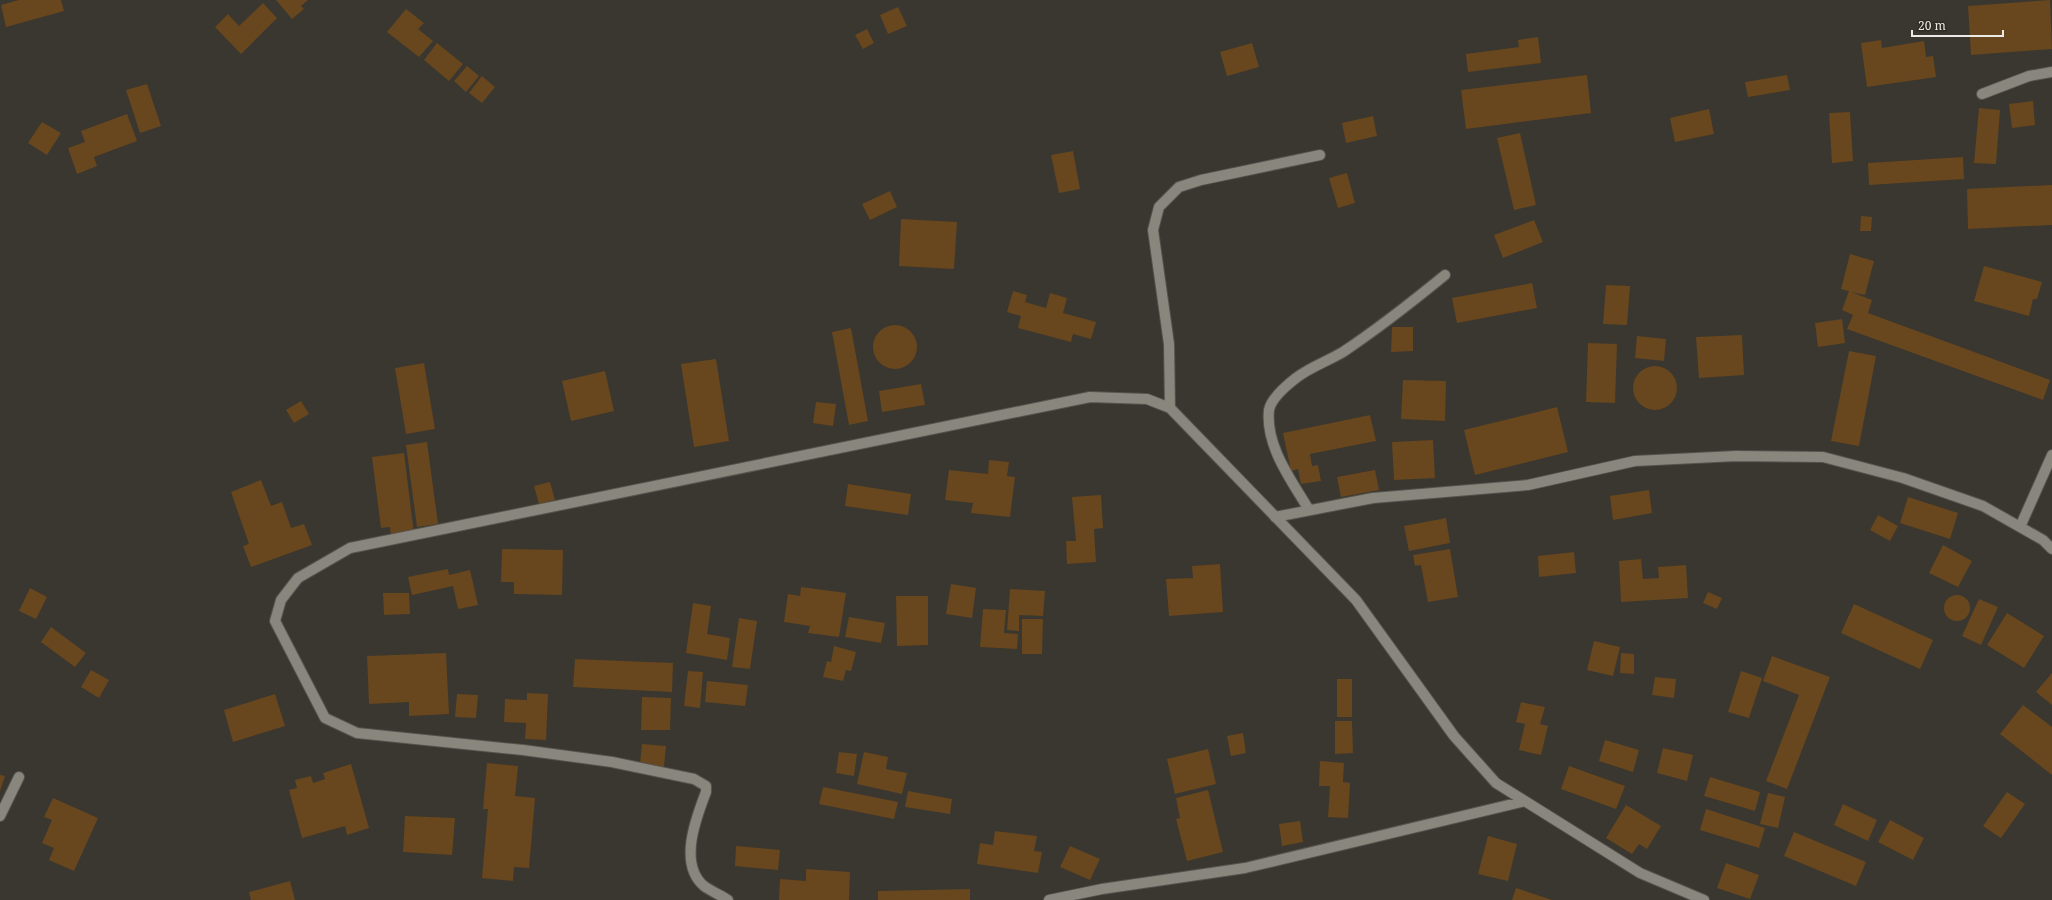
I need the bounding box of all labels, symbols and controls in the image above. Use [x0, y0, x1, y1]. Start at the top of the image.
scale bar [1912, 12, 2003, 38]
text: 20 m [1918, 17, 1946, 34]

